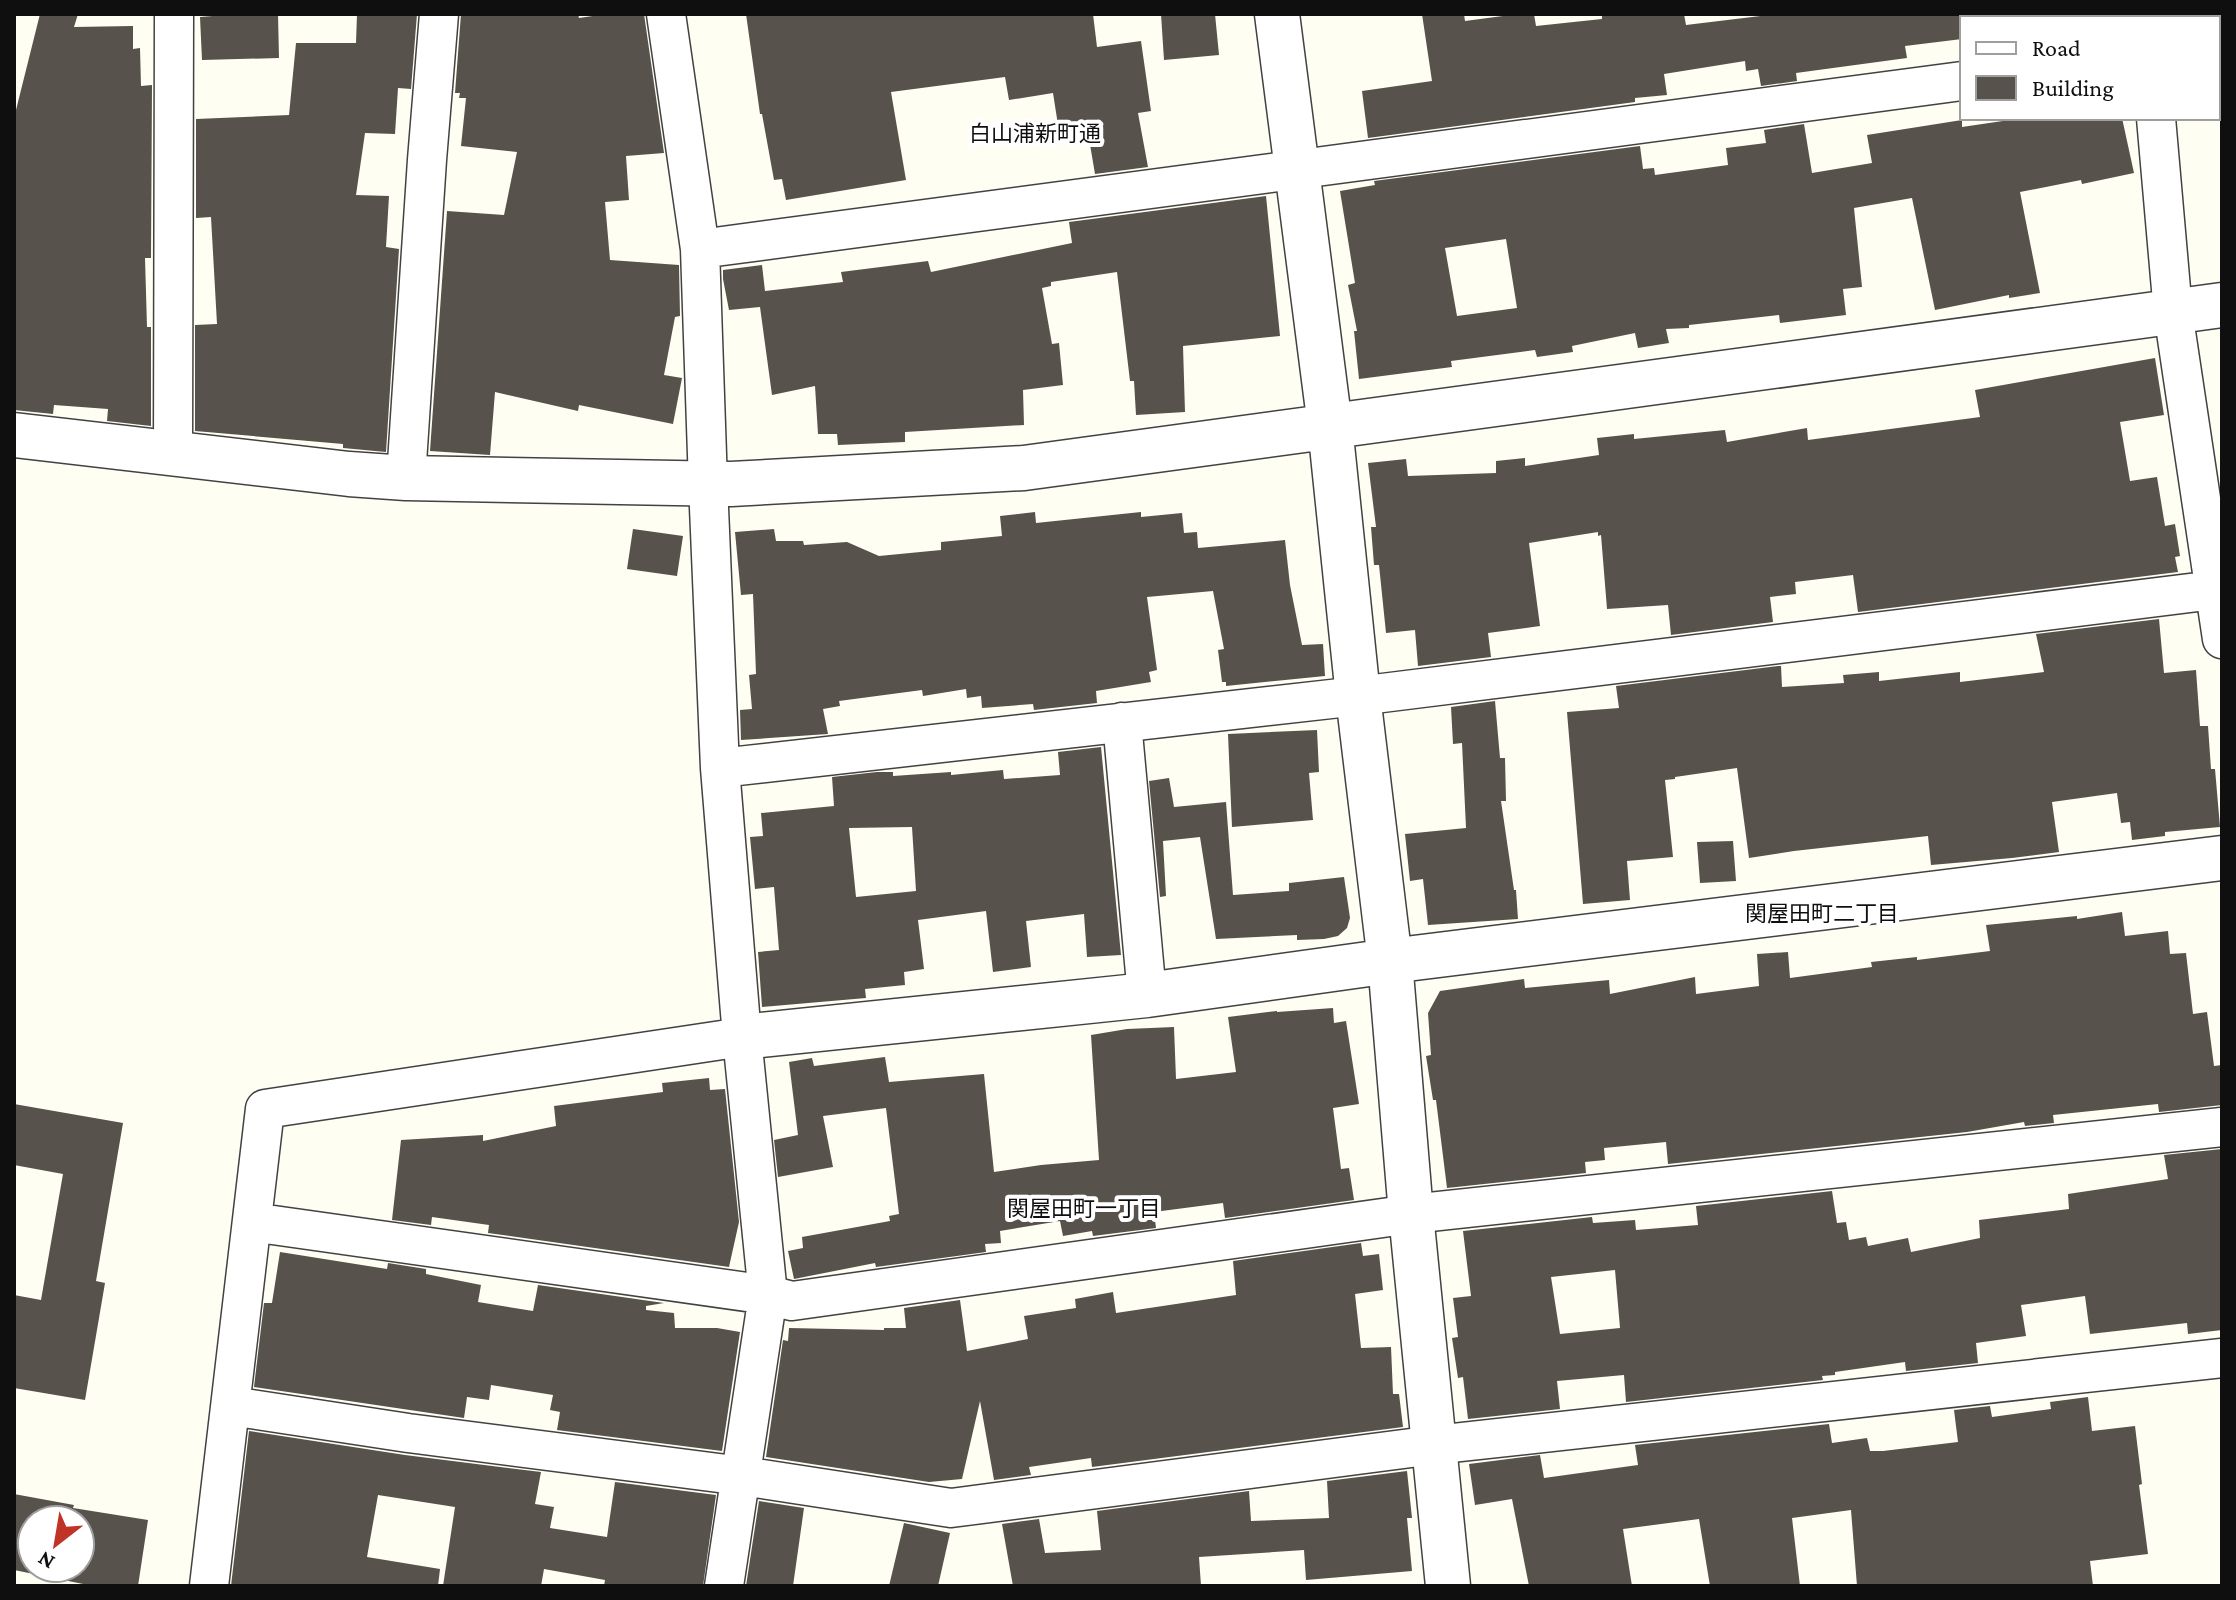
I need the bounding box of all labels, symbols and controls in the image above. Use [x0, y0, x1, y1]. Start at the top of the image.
legend [1960, 16, 2220, 120]
text: Road [2032, 34, 2081, 61]
text: Building [2032, 74, 2114, 101]
district label: 白山浦新町通 [969, 121, 1101, 146]
district label: 関屋田町二丁目 [1745, 901, 1899, 926]
district label: 関屋田町一丁目 [1007, 1196, 1161, 1221]
north arrow [16, 1504, 96, 1584]
text: N [33, 1546, 59, 1575]

